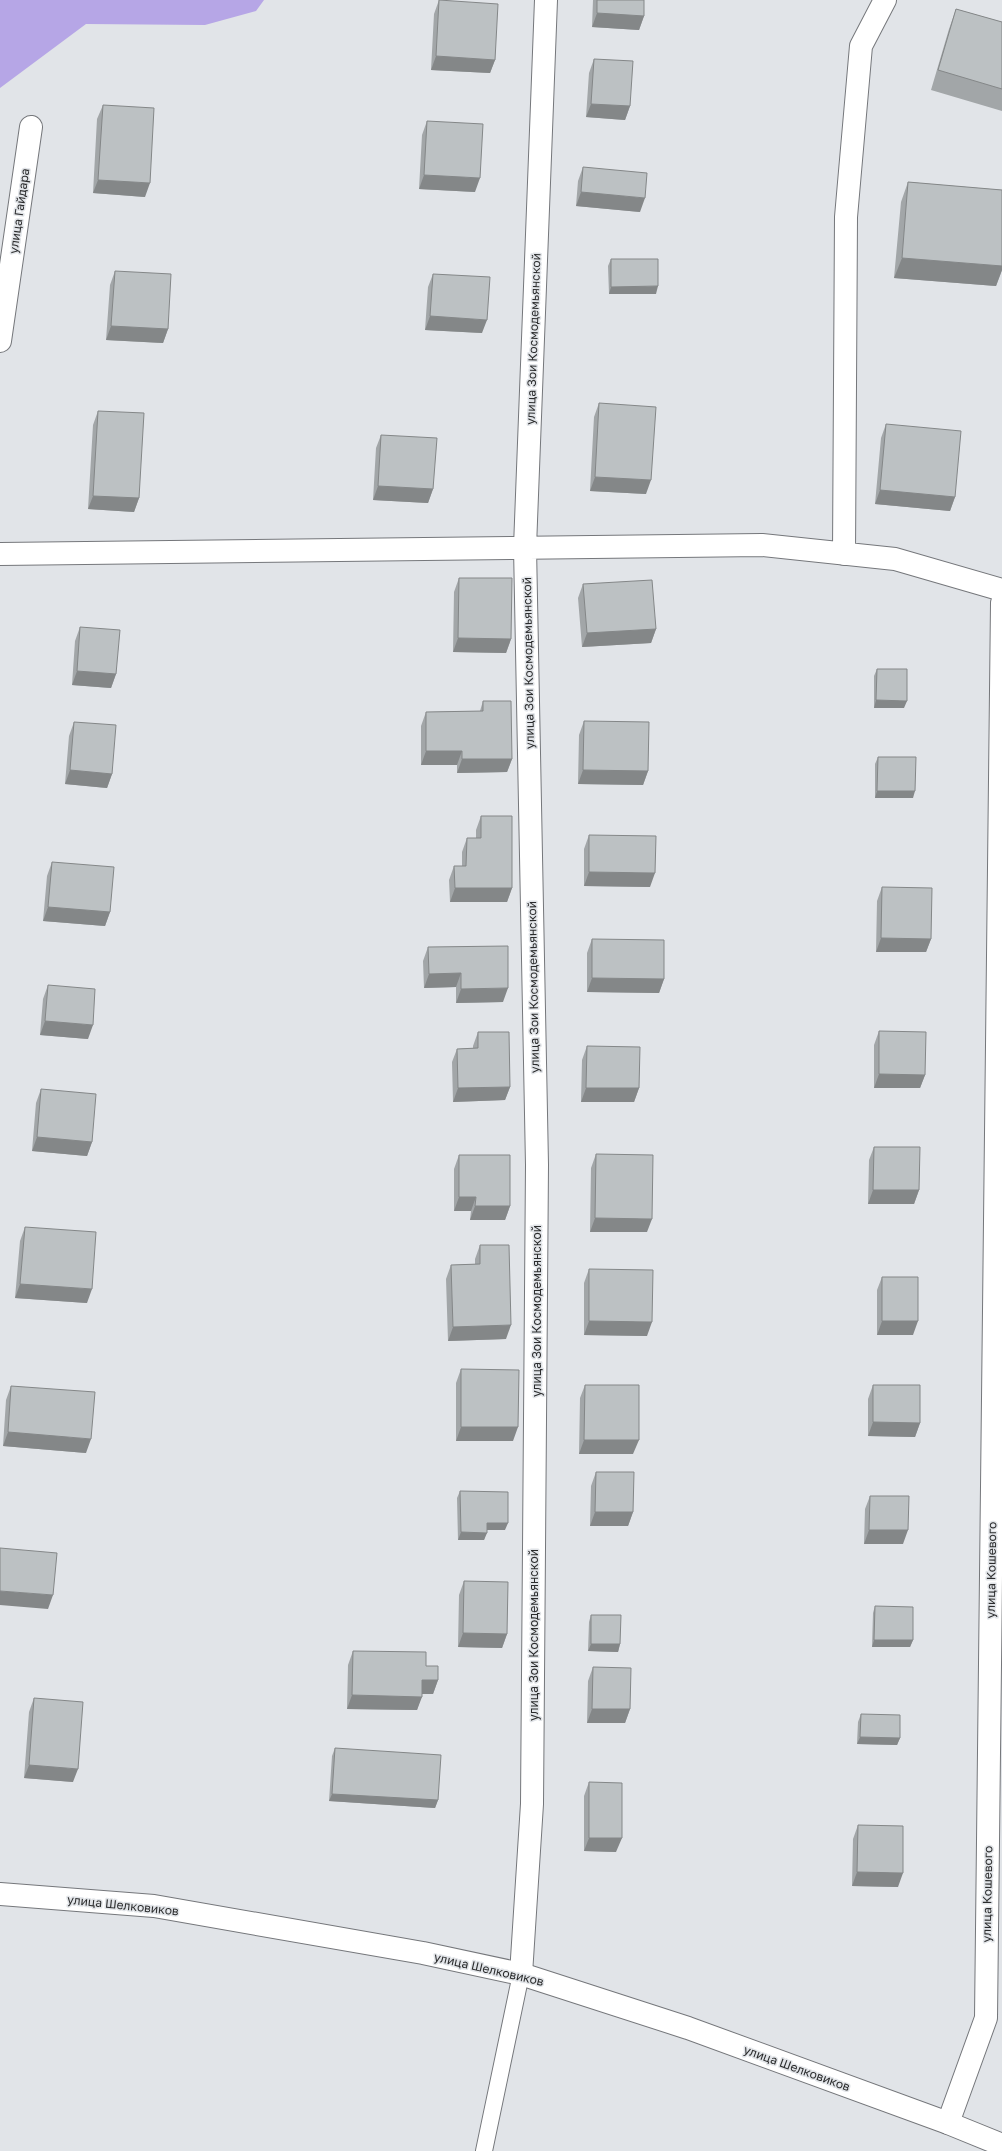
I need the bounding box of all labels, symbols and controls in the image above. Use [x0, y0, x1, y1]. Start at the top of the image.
street label: улица Гайдара [6, 167, 32, 255]
street label: улица Зои Космодемьянской [523, 253, 543, 425]
street label: улица Зои Космодемьянской [519, 577, 537, 749]
street label: улица Зои Космодемьянской [524, 901, 542, 1073]
street label: улица Зои Космодемьянской [529, 1225, 544, 1397]
street label: улица Кошевого [983, 1521, 999, 1619]
street label: улица Зои Космодемьянской [526, 1549, 541, 1721]
street label: улица Кошевого [979, 1845, 995, 1943]
street label: улица Шелковиков [66, 1892, 180, 1918]
street label: улица Шелковиков [433, 1949, 546, 1989]
street label: улица Шелковиков [742, 2042, 853, 2094]

